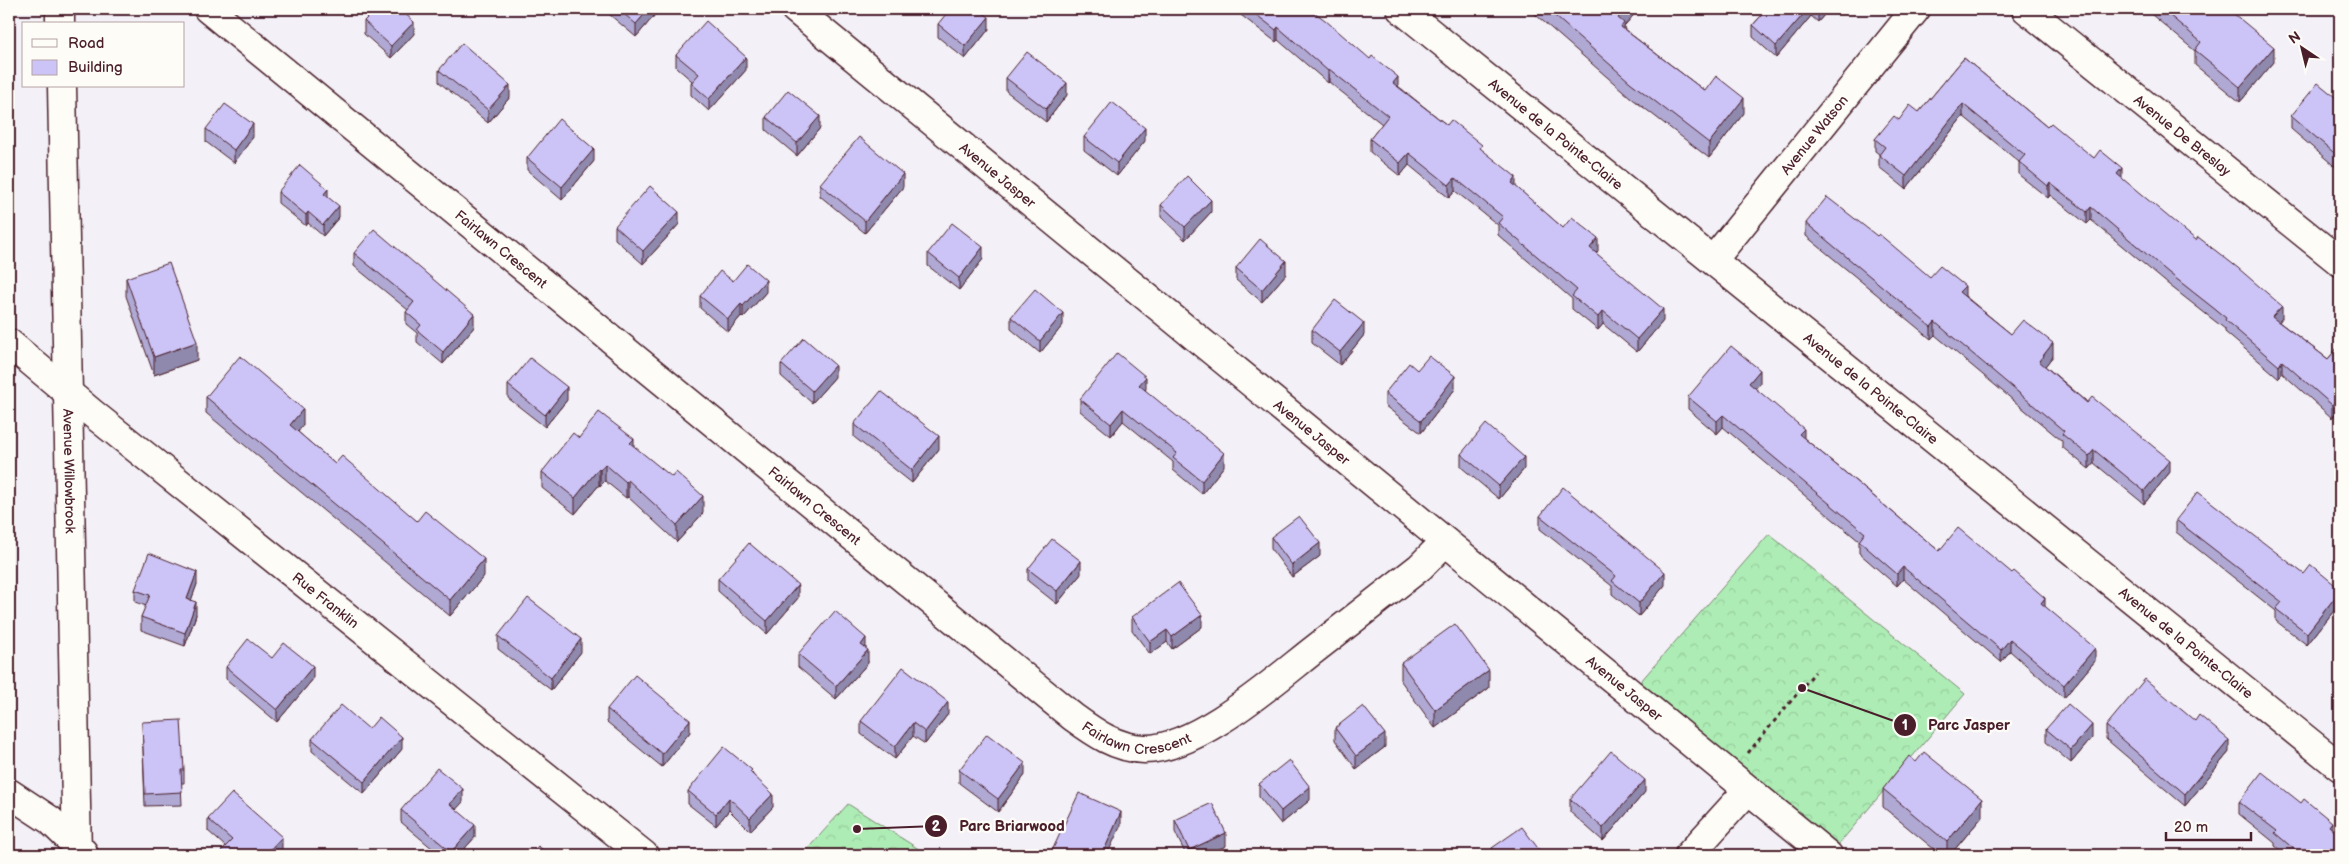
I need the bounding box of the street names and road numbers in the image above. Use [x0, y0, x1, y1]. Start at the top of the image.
street label: Avenue de la Pointe-Claire [1485, 75, 1626, 194]
street label: Avenue De Breslay [2130, 91, 2235, 180]
street label: Avenue Watson [1777, 92, 1852, 178]
street label: Avenue Jasper [956, 139, 1040, 212]
street label: Fairlawn Crescent [451, 207, 551, 293]
street label: Avenue de la Pointe-Claire [1800, 329, 1941, 448]
street label: Avenue Jasper [1270, 396, 1354, 469]
street label: Avenue Willowbrook [59, 409, 79, 533]
street label: Fairlawn Crescent [765, 463, 864, 549]
street label: Rue Franklin [289, 569, 362, 632]
street label: Avenue de la Pointe-Claire [2115, 584, 2256, 702]
street label: Avenue Jasper [1582, 652, 1666, 725]
street label: Fairlawn Crescent [1079, 718, 1195, 758]

